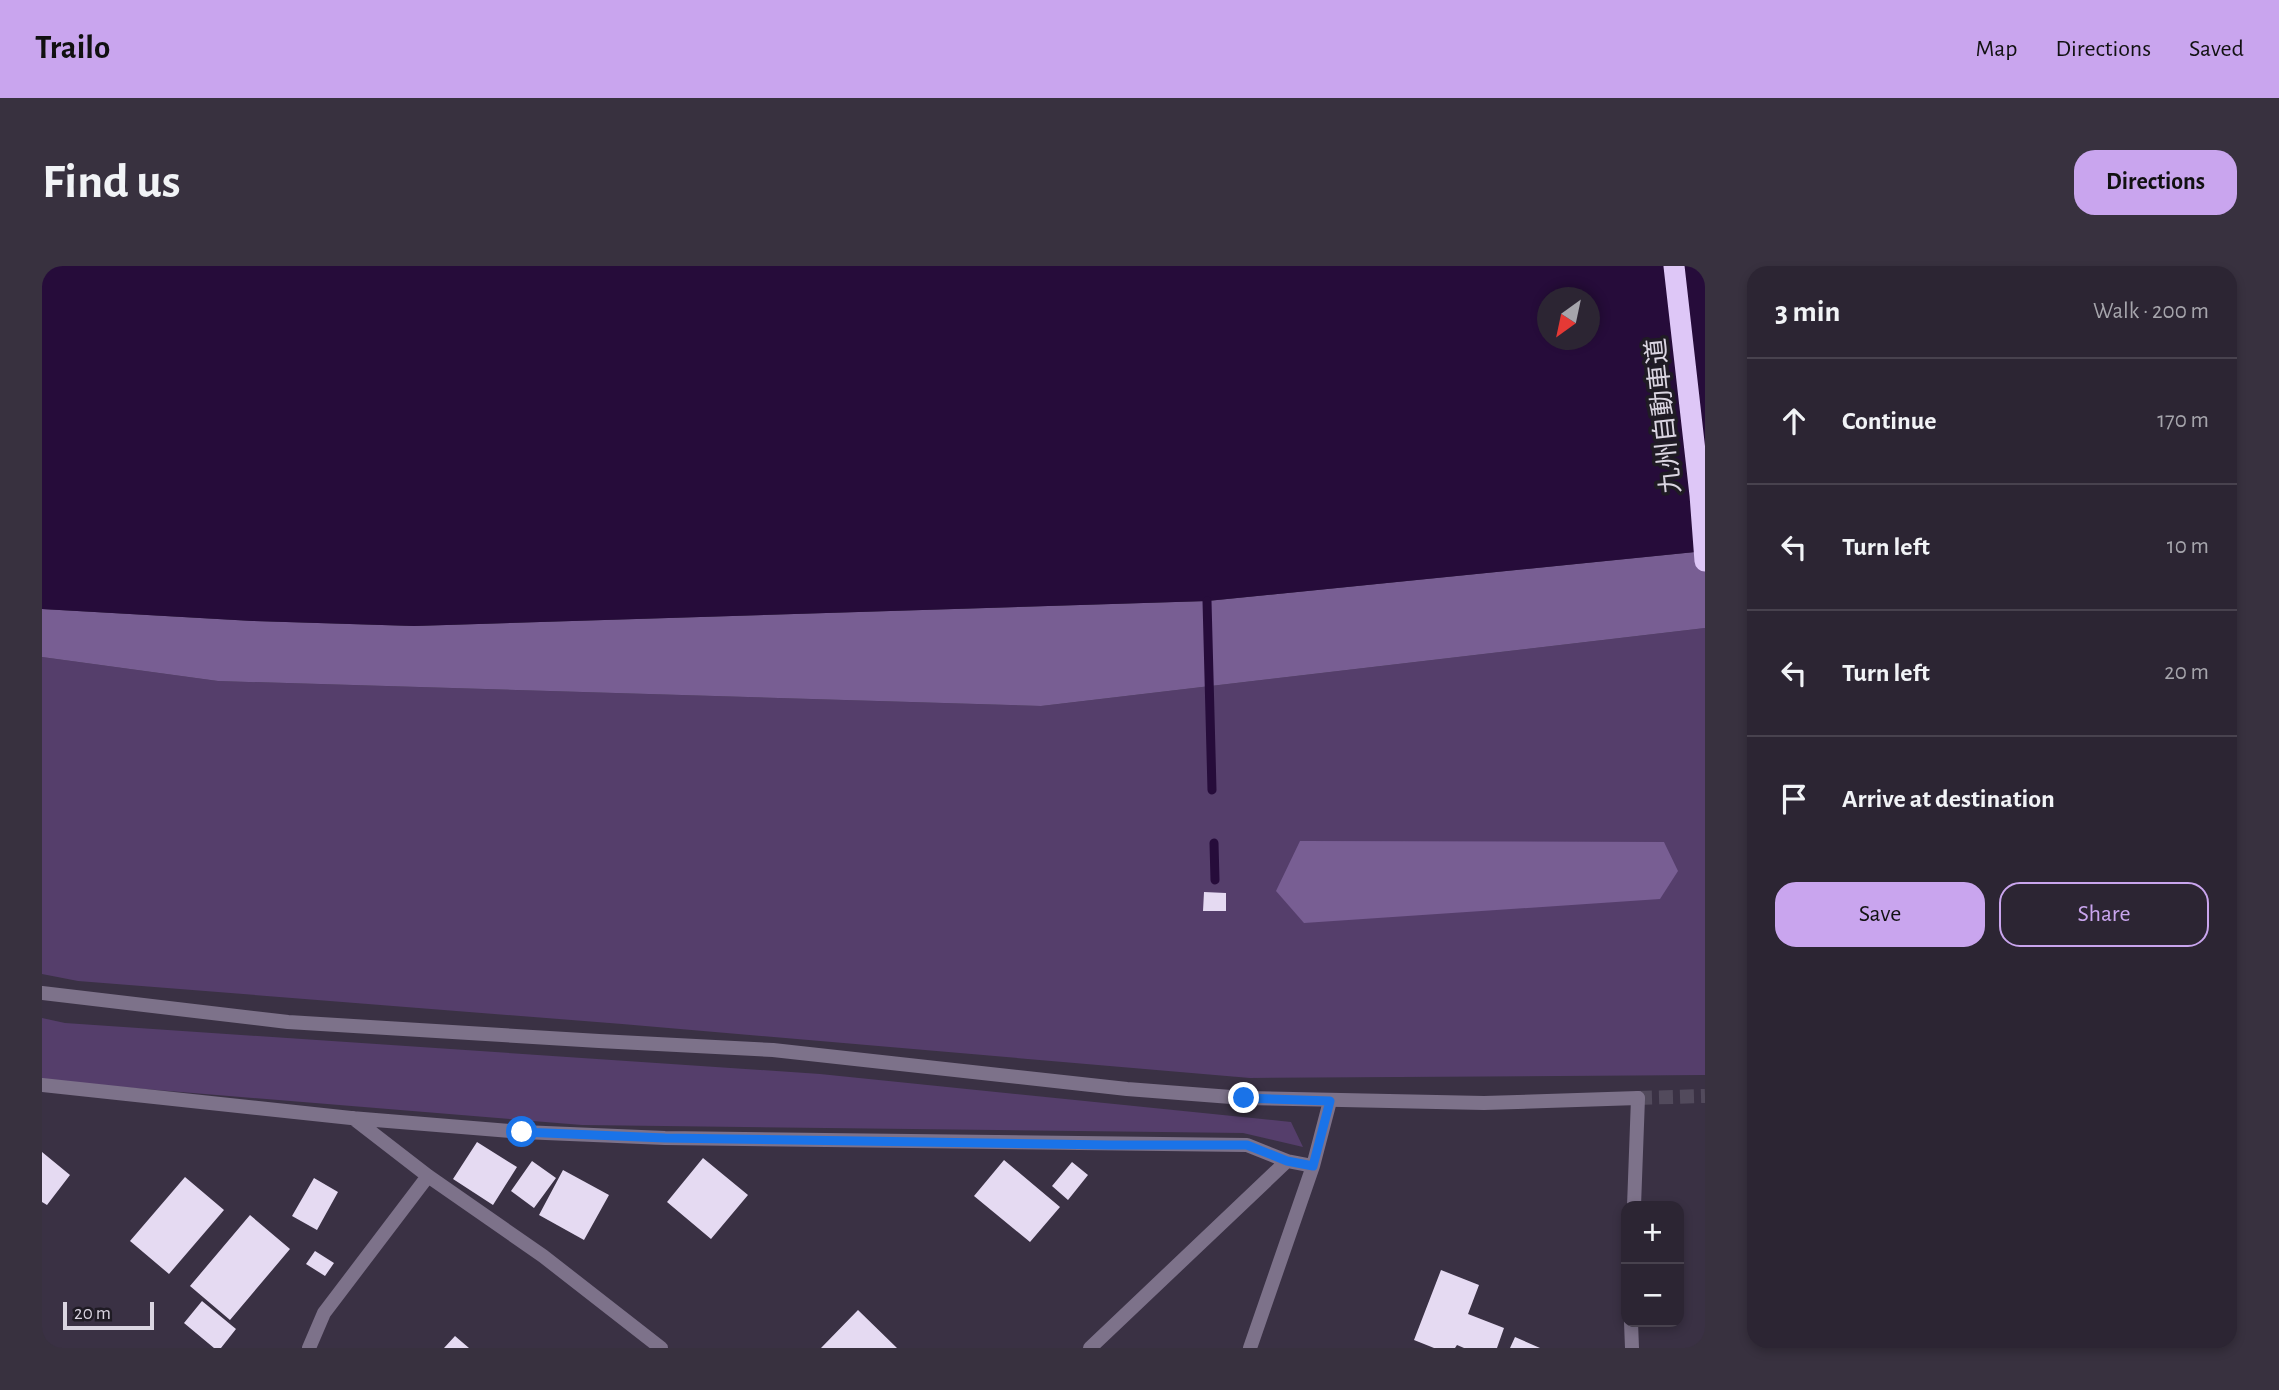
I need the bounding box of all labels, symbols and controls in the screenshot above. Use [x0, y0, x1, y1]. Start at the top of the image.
text: Trailo [35, 32, 110, 65]
text: Map [1975, 37, 2017, 61]
text: Directions [2055, 37, 2151, 61]
text: Saved [2189, 37, 2244, 61]
button: Directions [2074, 150, 2237, 215]
text: Find us [42, 158, 181, 207]
north arrow [1537, 287, 1600, 350]
text: 3 min [1775, 297, 1840, 327]
text: Walk · 200 m [2093, 300, 2209, 323]
street label: 九州自動車道 [1641, 337, 1685, 495]
icon: ahead [1775, 402, 1813, 440]
text: Continue [1842, 408, 1937, 434]
text: 170 m [2157, 409, 2209, 432]
icon: left [1775, 528, 1813, 566]
text: Turn left [1842, 534, 1930, 560]
text: 10 m [2167, 535, 2209, 558]
icon: left [1775, 654, 1813, 692]
text: Turn left [1842, 660, 1930, 686]
text: 20 m [2164, 661, 2209, 684]
icon: arrive [1775, 780, 1813, 818]
text: Arrive at destination [1842, 786, 2055, 812]
button: Save [1775, 882, 1985, 947]
button: Share [1999, 882, 2209, 947]
route end [1228, 1082, 1259, 1113]
route start [506, 1116, 537, 1147]
map controls [1621, 1201, 1684, 1327]
button: + [1621, 1201, 1684, 1264]
button: − [1621, 1264, 1684, 1327]
scale bar [63, 1299, 154, 1331]
text: 20 m [74, 1304, 111, 1323]

